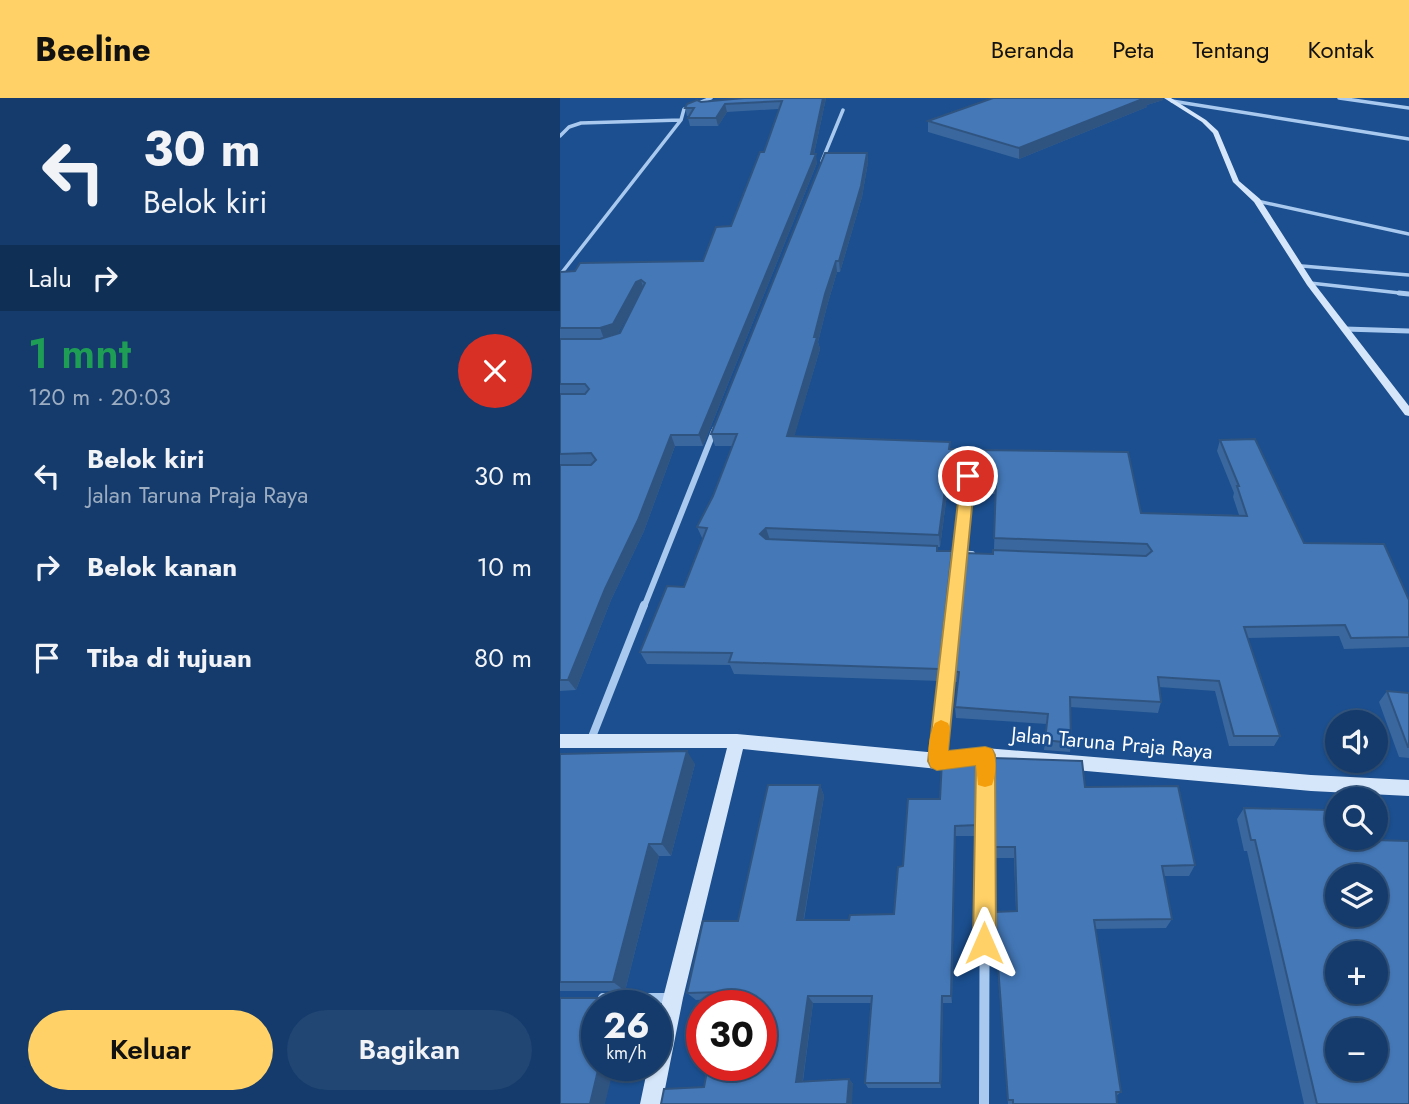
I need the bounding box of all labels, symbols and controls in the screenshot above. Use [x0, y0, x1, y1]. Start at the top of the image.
text: Beeline [35, 26, 151, 73]
text: Beranda [991, 32, 1074, 67]
text: Peta [1112, 32, 1154, 67]
text: Tentang [1192, 32, 1270, 67]
text: Kontak [1308, 32, 1374, 67]
text: 30 m [143, 114, 261, 184]
icon: left [28, 126, 119, 217]
text: Belok kiri [143, 179, 268, 225]
text: Lalu [28, 259, 72, 297]
icon: right [86, 259, 124, 297]
text: 1 mnt [28, 323, 131, 384]
button: close [458, 334, 532, 408]
text: 120 m · 20:03 [28, 380, 171, 414]
text: Belok kiri [87, 440, 204, 478]
pin [938, 446, 998, 506]
icon: left [28, 457, 66, 495]
text: 30 m [474, 457, 532, 495]
icon: arrive [949, 457, 987, 495]
text: Jalan Taruna Praja Raya [87, 478, 308, 512]
icon: right [28, 548, 66, 586]
text: Belok kanan [87, 548, 237, 586]
text: 10 m [477, 548, 532, 586]
icon: arrive [28, 639, 66, 677]
text: Tiba di tujuan [87, 639, 252, 677]
text: 80 m [474, 639, 532, 677]
map controls [1325, 710, 1388, 1081]
button: sound [1325, 710, 1388, 773]
street label: Jalan Taruna Praja Raya [1007, 719, 1214, 767]
button: search [1325, 787, 1388, 850]
button: layers [1325, 864, 1388, 927]
position arrow [947, 906, 1021, 980]
button: + [1325, 941, 1388, 1004]
speed limit sign: 30 [686, 990, 777, 1081]
text: 26 [603, 1001, 650, 1051]
button: Keluar [28, 1010, 273, 1090]
button: Bagikan [287, 1010, 532, 1090]
button: − [1325, 1018, 1388, 1081]
text: km/h [606, 1040, 647, 1066]

